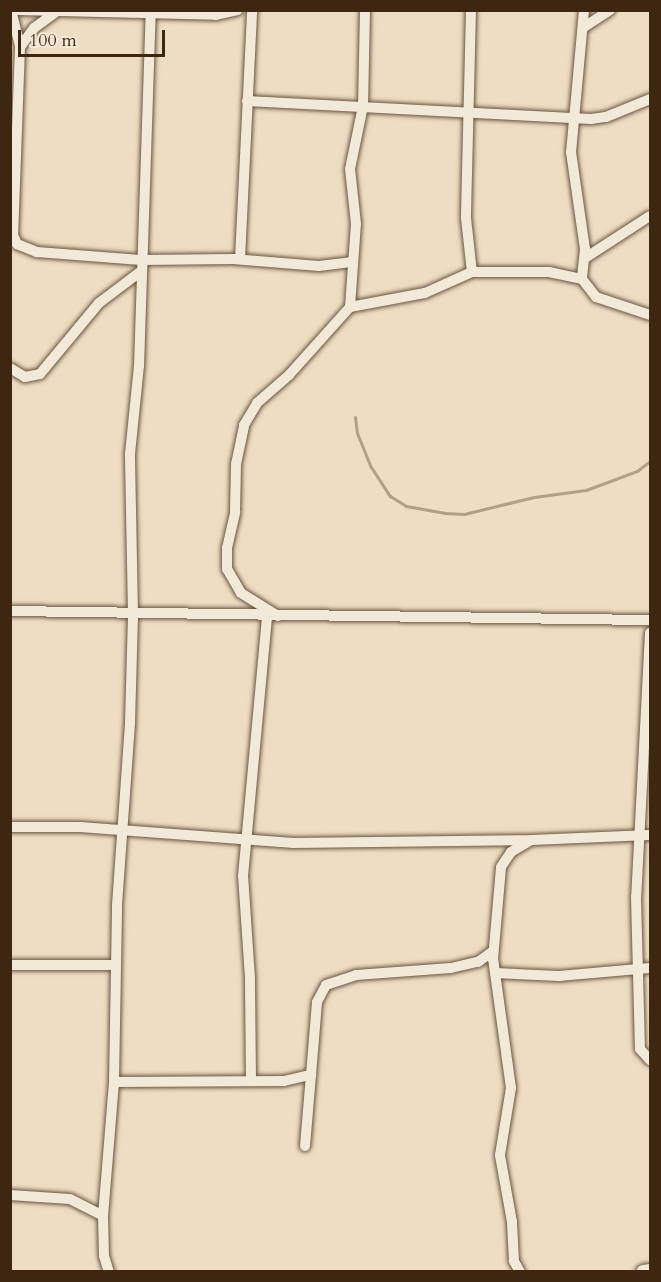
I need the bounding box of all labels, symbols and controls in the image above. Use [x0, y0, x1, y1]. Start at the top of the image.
scale bar [21, 18, 168, 56]
text: 100 m [29, 28, 77, 53]

